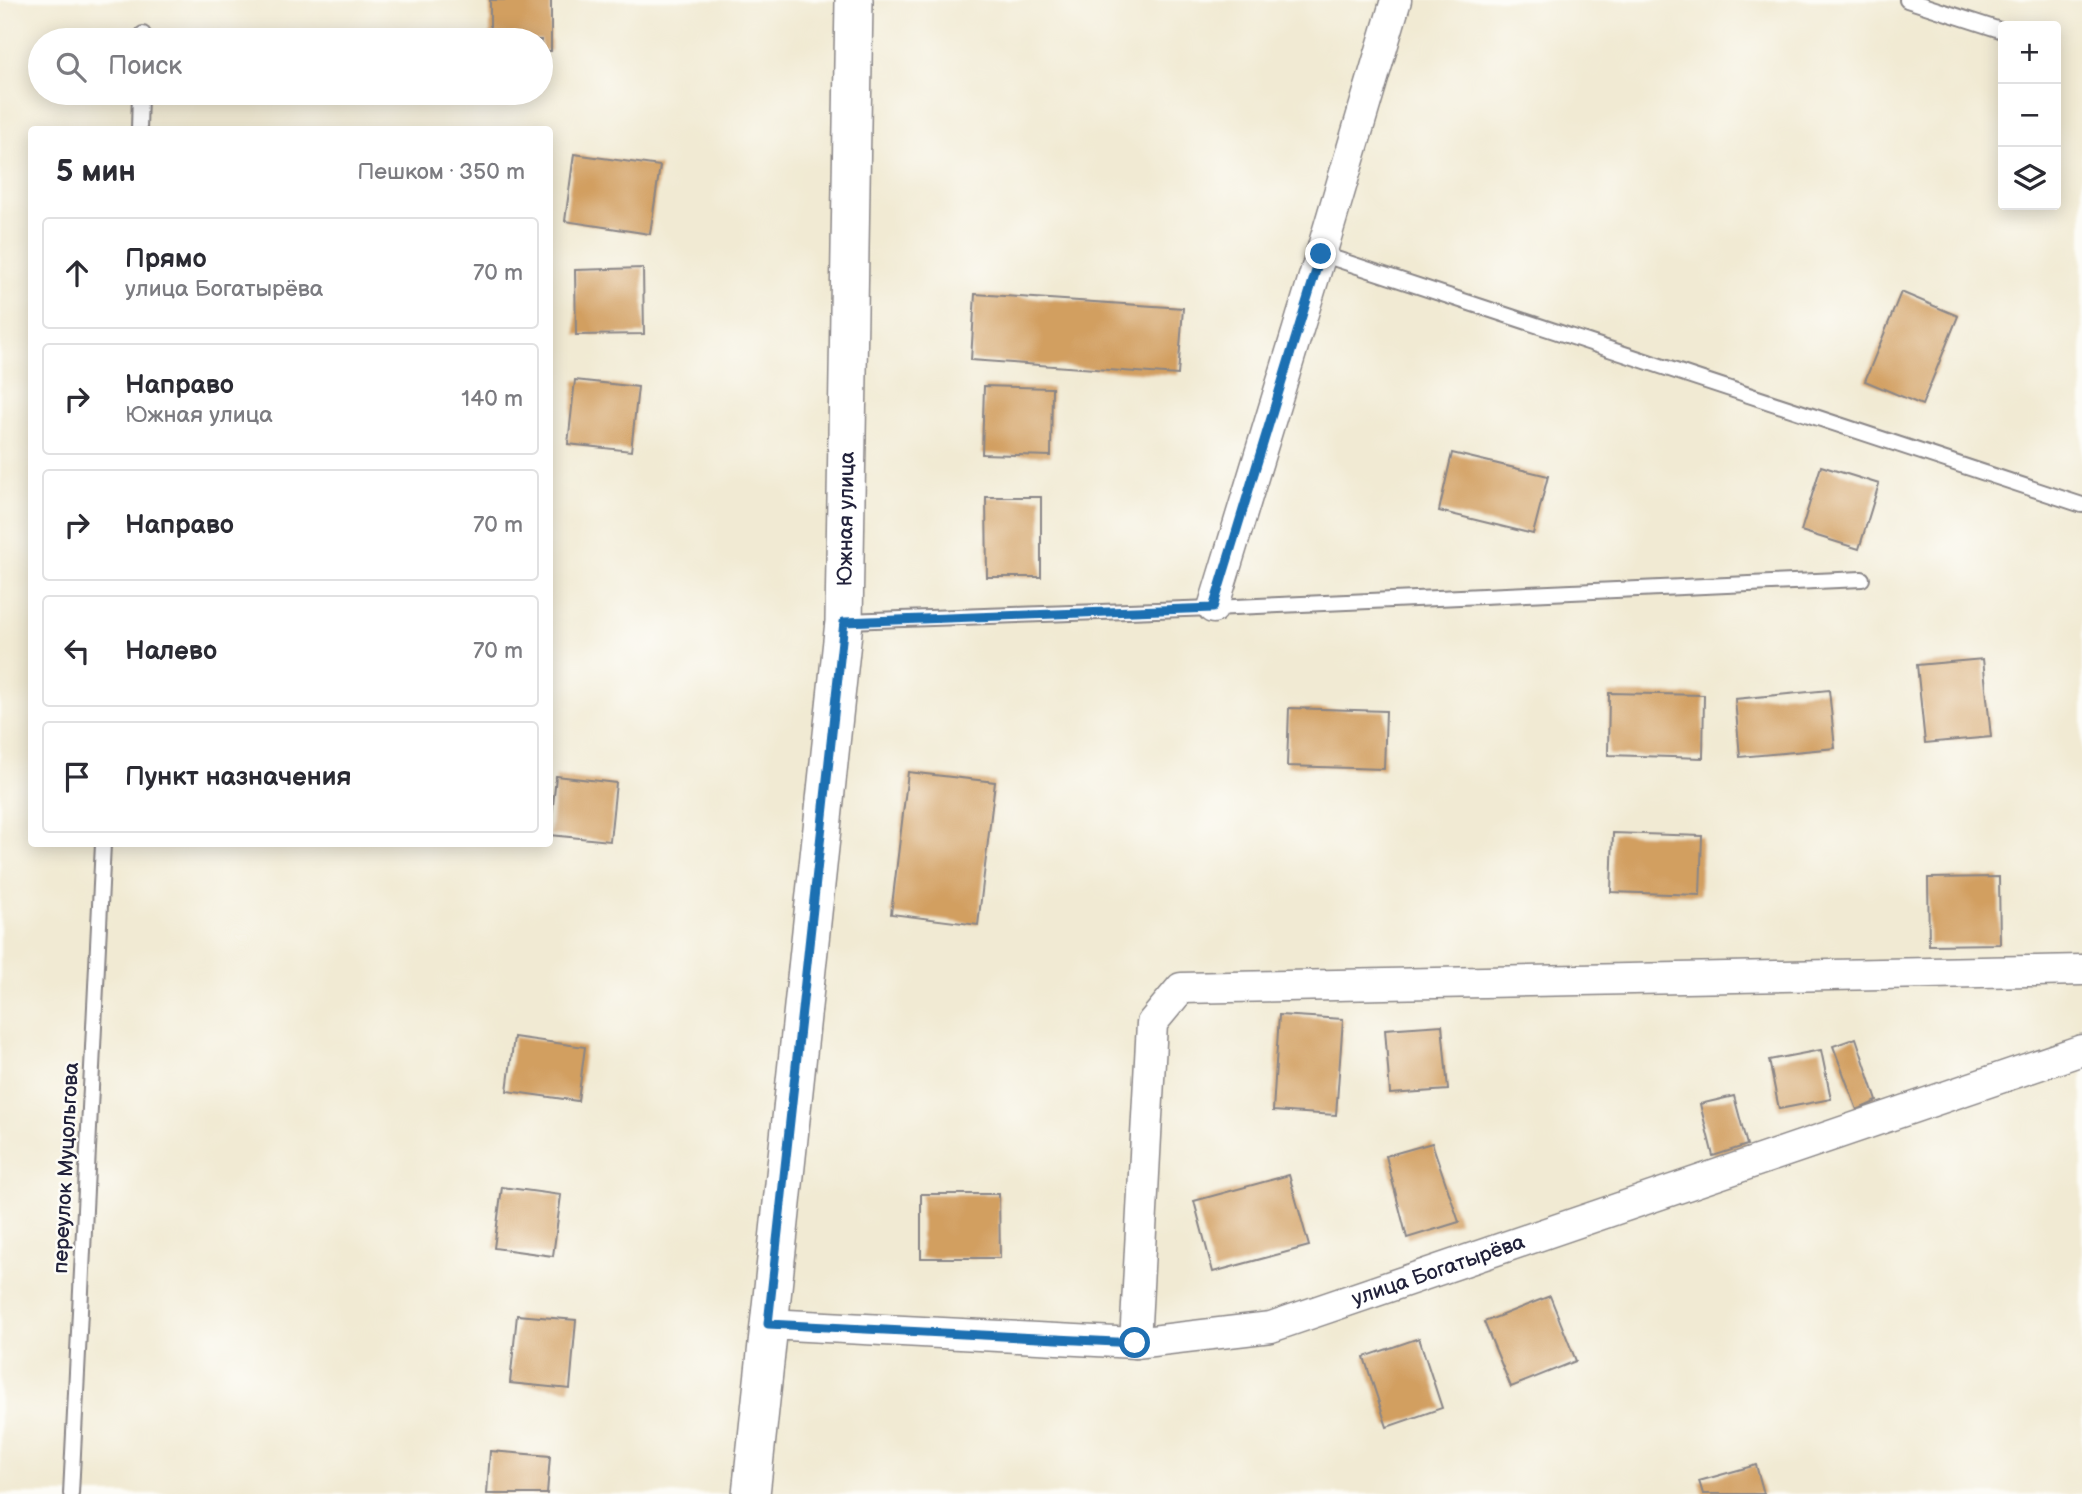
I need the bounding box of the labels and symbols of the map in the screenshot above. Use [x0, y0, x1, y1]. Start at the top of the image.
route end [1305, 238, 1336, 269]
street label: Южная улица [832, 451, 859, 587]
street label: переулок Муцольгова [48, 1061, 84, 1274]
street label: улица Богатырёва [1348, 1229, 1528, 1311]
route start [1119, 1327, 1150, 1358]

